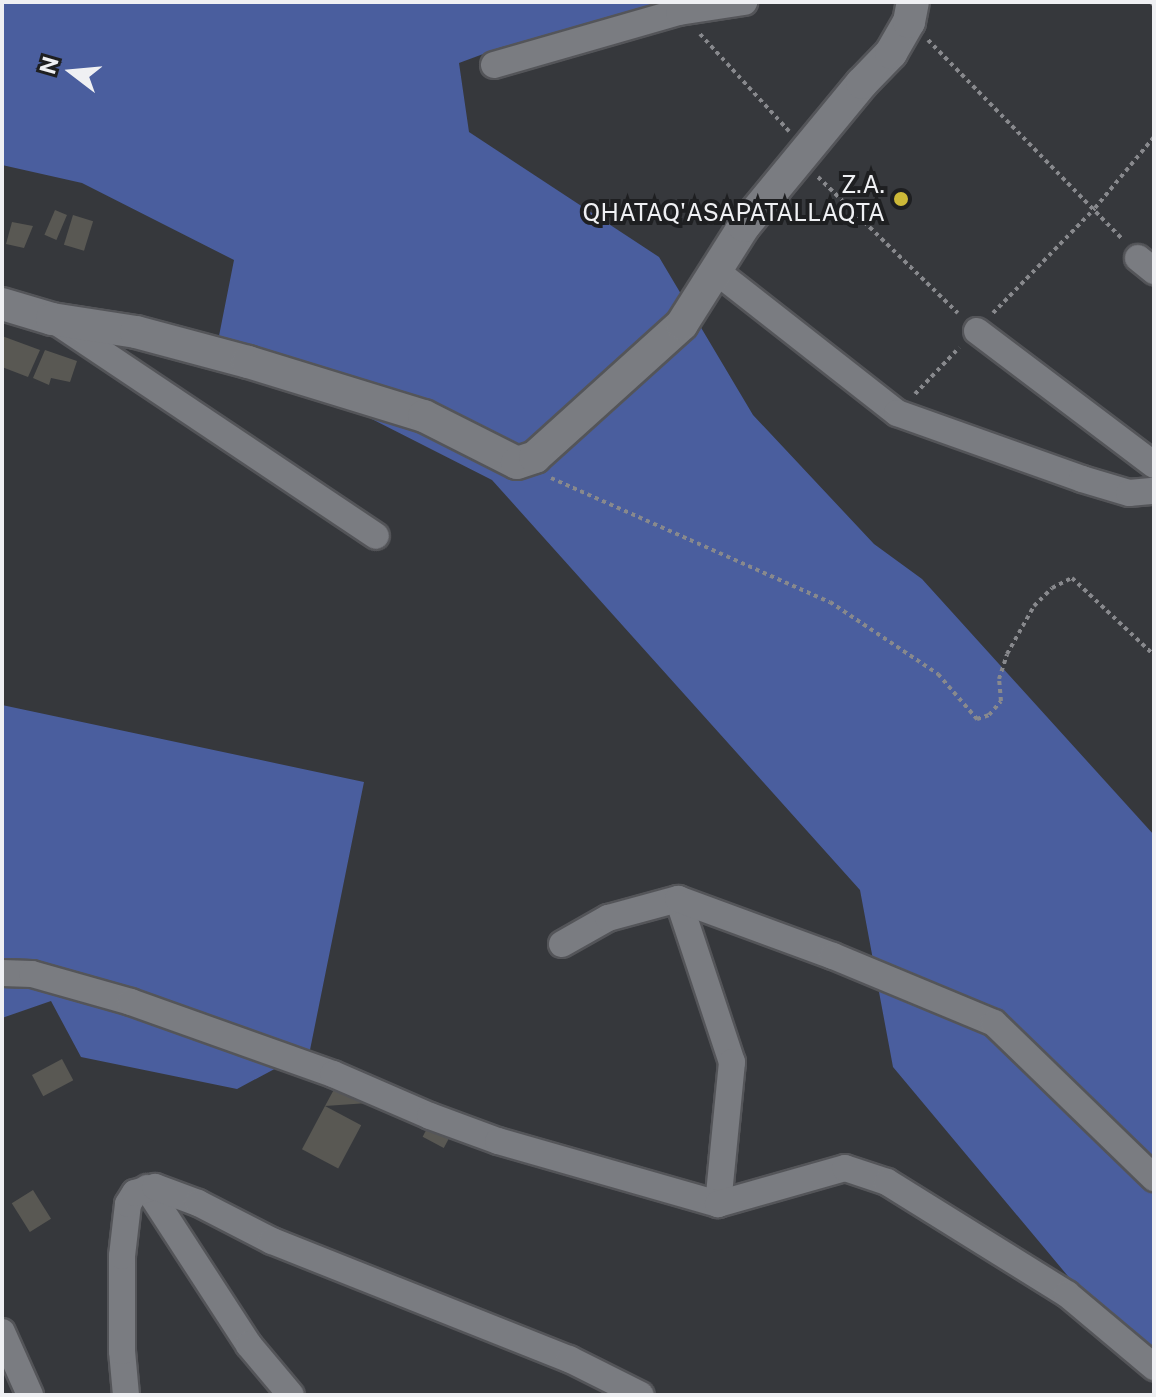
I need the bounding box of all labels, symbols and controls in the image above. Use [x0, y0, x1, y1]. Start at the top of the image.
north arrow [32, 32, 112, 112]
text: N [34, 54, 64, 77]
place label: Z.A. QHATAQ'ASAPATALLAQTA [583, 171, 885, 227]
marker: Z.A. QHATAQ'ASAPATALLAQTA [892, 190, 910, 208]

